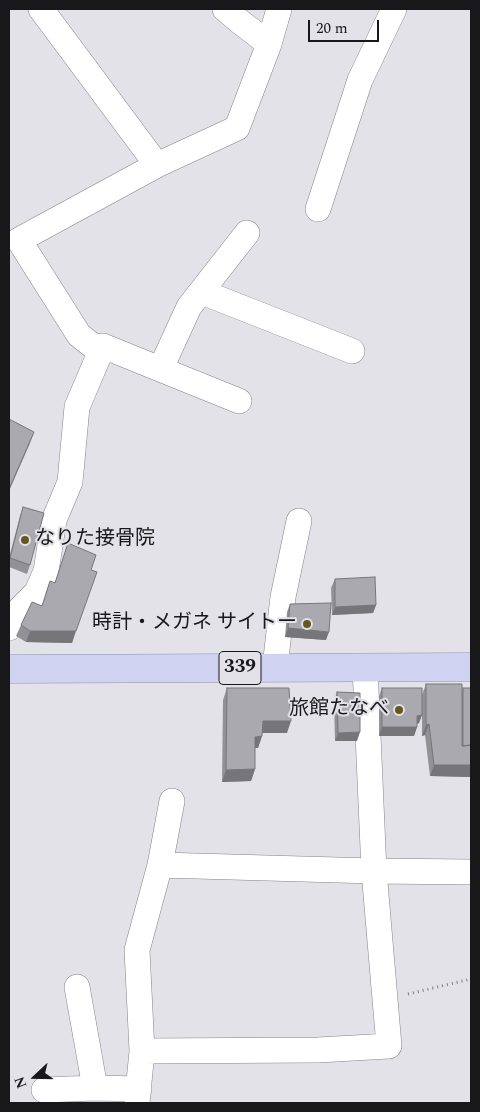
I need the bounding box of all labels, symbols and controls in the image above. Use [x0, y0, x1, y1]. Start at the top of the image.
scale bar [310, 10, 381, 42]
text: 20 m [316, 17, 348, 40]
place label: なりた接骨院 [35, 528, 155, 552]
marker: なりた接骨院 [19, 534, 31, 546]
place label: 時計・メガネ サイトー [92, 612, 297, 636]
marker: 時計・メガネ サイトー [301, 618, 313, 630]
road number: 339 [219, 651, 261, 684]
place label: 旅館たなべ [289, 698, 389, 722]
marker: 旅館たなべ [393, 704, 405, 716]
north arrow [10, 1052, 60, 1102]
text: N [9, 1073, 32, 1092]

